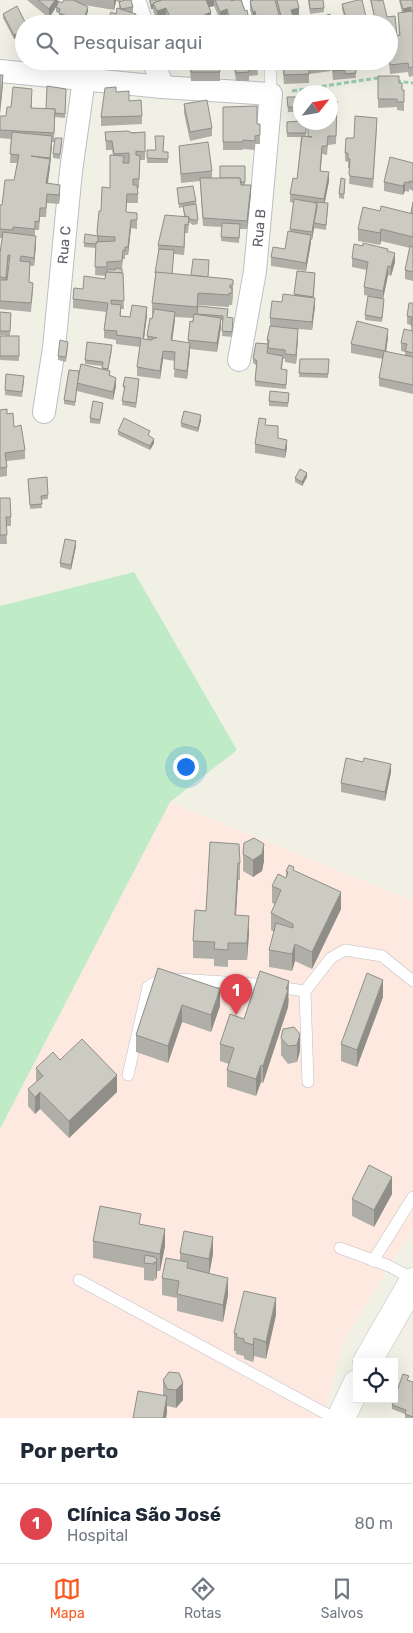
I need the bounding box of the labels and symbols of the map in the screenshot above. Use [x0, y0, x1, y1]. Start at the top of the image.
north arrow [293, 85, 338, 130]
street label: Rua B [249, 208, 270, 248]
street label: Rua C [54, 225, 75, 265]
your location [173, 754, 199, 780]
pin: 1 [220, 974, 252, 1015]

